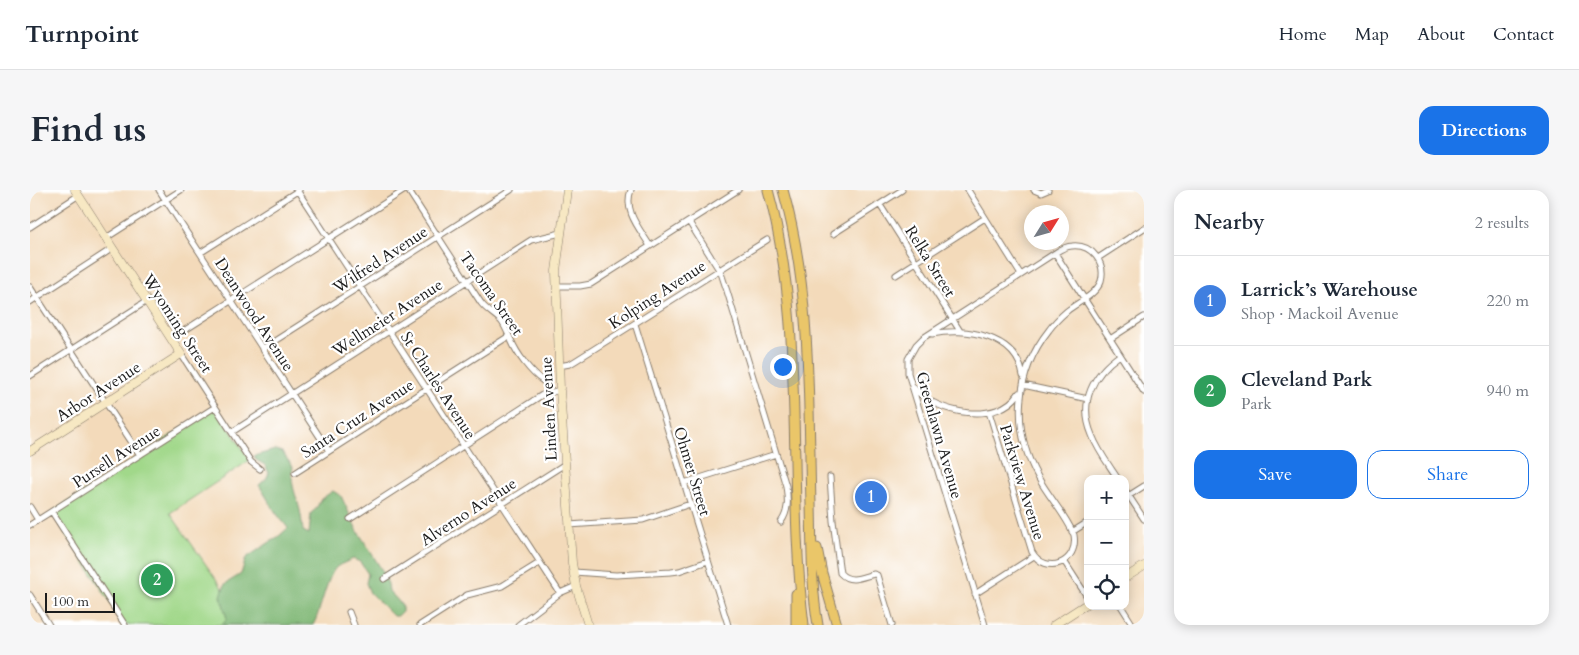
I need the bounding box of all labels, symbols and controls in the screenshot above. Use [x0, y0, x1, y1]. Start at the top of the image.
text: Turnpoint [25, 18, 139, 51]
text: Home [1279, 22, 1327, 47]
text: Map [1355, 22, 1389, 47]
text: About [1417, 22, 1465, 47]
text: Contact [1493, 22, 1554, 47]
text: Find us [30, 106, 146, 154]
button: Directions [1419, 106, 1549, 155]
north arrow [1024, 205, 1069, 250]
text: Nearby [1194, 208, 1265, 237]
text: 2 results [1475, 212, 1529, 234]
street label: Wilfred Avenue [328, 221, 432, 299]
street label: Relka Street [899, 221, 961, 302]
street label: Tacoma Street [454, 247, 528, 340]
street label: Deanwood Avenue [209, 254, 299, 376]
street label: Kolping Avenue [605, 255, 710, 335]
street label: Wyoming Street [136, 269, 217, 377]
street label: Wellmeier Avenue [327, 274, 447, 362]
text: Larrick’s Warehouse [1241, 277, 1418, 303]
text: 1 [1206, 290, 1214, 312]
text: 220 m [1487, 290, 1529, 312]
text: Shop · Mackoil Avenue [1241, 303, 1399, 325]
street label: St Charles Avenue [395, 328, 481, 444]
your location [770, 354, 796, 380]
street label: Arbor Avenue [52, 356, 145, 427]
street label: Linden Avenue [535, 356, 563, 462]
text: Cleveland Park [1241, 367, 1372, 393]
street label: Greenlawn Avenue [910, 369, 968, 501]
street label: Santa Cruz Avenue [297, 374, 418, 464]
text: 2 [1206, 380, 1214, 402]
text: 940 m [1487, 380, 1529, 402]
text: Park [1241, 393, 1272, 415]
street label: Pursell Avenue [68, 420, 165, 494]
street label: Parkview Avenue [994, 422, 1050, 543]
street label: Ohmer Street [668, 424, 716, 519]
button: Save [1194, 450, 1357, 499]
button: Share [1367, 450, 1529, 499]
street label: Alverno Avenue [416, 473, 521, 551]
map controls [1084, 475, 1129, 610]
button: + [1084, 475, 1129, 520]
pin: 1 [855, 478, 887, 516]
button: − [1084, 520, 1129, 565]
pin: 2 [141, 561, 173, 599]
button: locate [1084, 565, 1129, 610]
scale bar [45, 590, 115, 613]
text: 100 m [52, 592, 89, 611]

